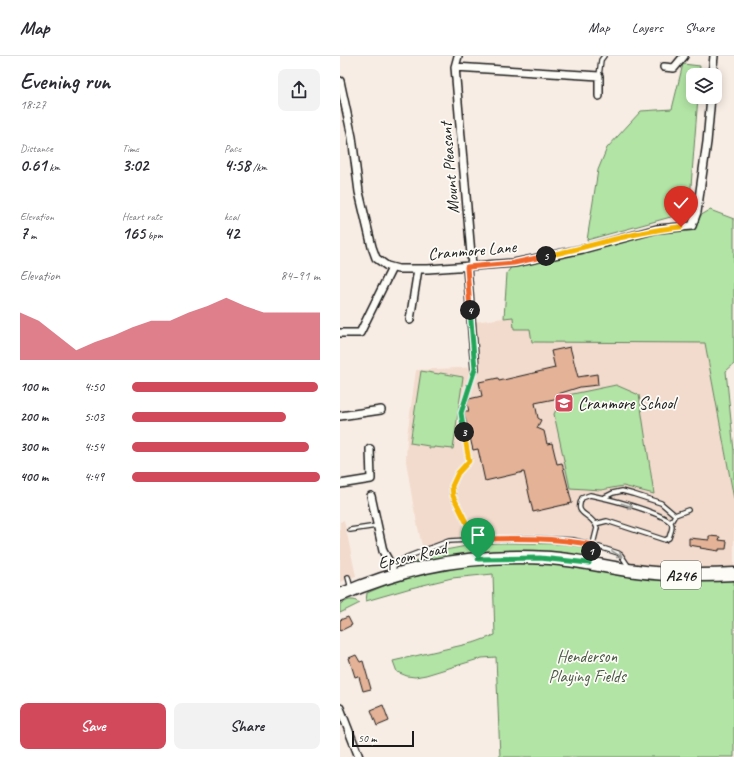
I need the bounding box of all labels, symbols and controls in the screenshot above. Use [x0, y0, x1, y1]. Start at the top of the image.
text: Map [20, 16, 50, 40]
text: Map [588, 19, 610, 36]
text: Layers [632, 19, 663, 36]
text: Share [685, 19, 714, 36]
text: Evening run [20, 68, 110, 96]
map controls [686, 68, 722, 104]
button: layers [686, 68, 722, 104]
button: share [278, 69, 320, 111]
text: 18:27 [20, 97, 46, 113]
street label: Mount Pleasant [435, 119, 464, 215]
text: Distance [20, 141, 53, 155]
text: Time [122, 141, 139, 155]
text: Pace [224, 141, 241, 155]
text: 0.61 [20, 155, 47, 176]
text: 3:02 [122, 155, 148, 176]
text: 4:58 [224, 155, 250, 176]
text: km [47, 160, 60, 174]
text: /km [250, 160, 267, 174]
pin [664, 186, 698, 227]
icon: check [670, 192, 692, 214]
text: Elevation [20, 209, 54, 223]
text: Heart rate [122, 209, 162, 223]
text: kcal [224, 209, 239, 223]
text: 7 [20, 223, 28, 244]
text: 165 [122, 223, 145, 244]
text: 42 [224, 223, 239, 244]
text: m [28, 228, 36, 242]
text: bpm [145, 228, 163, 242]
street label: Cranmore Lane [427, 236, 518, 265]
pin: 5 [536, 246, 556, 266]
text: 5 [544, 249, 548, 263]
text: Elevation [20, 268, 60, 284]
text: 84–91 m [280, 268, 320, 284]
pin: 4 [460, 300, 480, 320]
text: 4 [468, 303, 472, 317]
text: 100 m [20, 379, 48, 395]
text: 4:50 [84, 379, 104, 395]
school or university icon: Cranmore School [553, 392, 575, 414]
place label: Cranmore School [578, 393, 678, 414]
text: 200 m [20, 409, 48, 425]
text: 5:03 [84, 409, 104, 425]
pin: 3 [454, 422, 474, 442]
text: 3 [462, 425, 466, 439]
text: 300 m [20, 439, 48, 455]
text: 4:54 [84, 439, 104, 455]
text: 400 m [20, 469, 48, 485]
text: 4:49 [84, 469, 104, 485]
one-way arrow [620, 502, 633, 509]
pin [461, 518, 495, 559]
icon: arrive [467, 524, 489, 546]
street label: Epsom Road [376, 537, 451, 574]
pin: 1 [581, 541, 601, 561]
text: 1 [589, 544, 593, 558]
one-way arrow [611, 551, 623, 559]
road number: A246 [661, 561, 701, 589]
park label: Henderson Playing Fields [549, 646, 628, 687]
button: Save [20, 703, 166, 749]
button: Share [174, 703, 320, 749]
scale bar [352, 729, 414, 748]
text: 50 m [358, 731, 377, 745]

